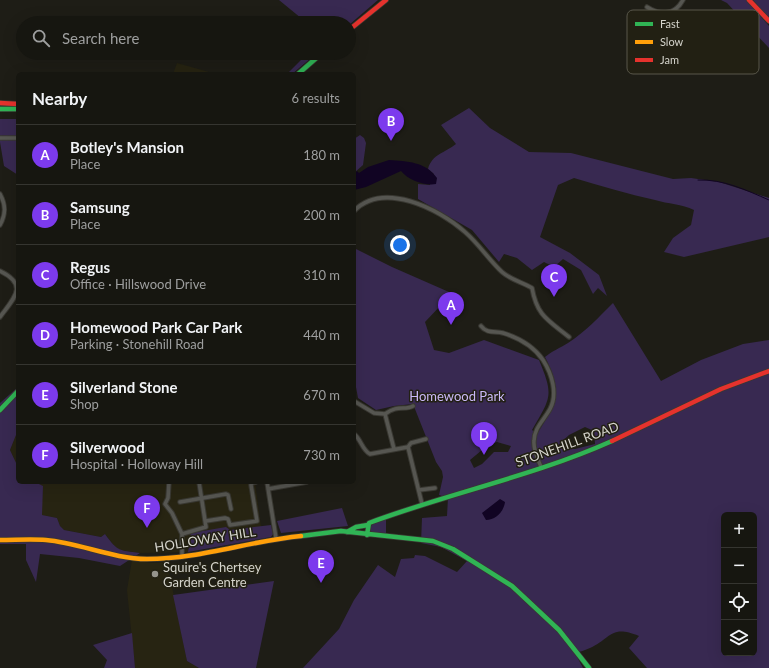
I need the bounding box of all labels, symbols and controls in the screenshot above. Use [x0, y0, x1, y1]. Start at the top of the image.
legend [627, 10, 759, 74]
search box [16, 16, 356, 60]
text: Fast [660, 17, 680, 30]
icon: search [30, 27, 52, 49]
text: Search here [62, 29, 139, 47]
text: Slow [660, 35, 684, 48]
text: Jam [660, 53, 679, 66]
text: Nearby [32, 88, 87, 109]
text: 6 results [292, 90, 340, 106]
pin: B [378, 108, 404, 141]
text: Botley's Mansion [70, 138, 184, 156]
text: A [40, 147, 50, 163]
text: 180 m [303, 147, 340, 163]
text: Place [70, 156, 100, 172]
text: Samsung [70, 198, 130, 216]
text: B [41, 207, 49, 223]
text: 200 m [303, 207, 340, 223]
text: Place [70, 216, 100, 232]
your location [390, 235, 410, 255]
text: Regus [70, 258, 110, 276]
pin: C [541, 264, 567, 297]
text: C [41, 267, 49, 283]
text: 310 m [303, 267, 340, 283]
text: Office · Hillswood Drive [70, 276, 206, 292]
pin: A [438, 292, 464, 325]
text: Homewood Park Car Park [70, 318, 242, 336]
text: D [40, 327, 50, 343]
text: 440 m [303, 327, 340, 343]
text: Parking · Stonehill Road [70, 336, 204, 352]
text: Silverland Stone [70, 378, 177, 396]
text: E [41, 387, 49, 403]
text: 670 m [303, 387, 340, 403]
park label: Homewood Park [409, 388, 505, 404]
text: Shop [70, 396, 99, 412]
street label: STONEHILL ROAD [513, 418, 621, 470]
pin: D [471, 422, 497, 455]
text: Silverwood [70, 438, 145, 456]
text: F [41, 447, 49, 463]
text: 730 m [303, 447, 340, 463]
text: Hospital · Holloway Hill [70, 456, 203, 472]
pin: F [134, 495, 160, 528]
map controls [721, 512, 757, 656]
button: + [721, 512, 757, 548]
street label: HOLLOWAY HILL [153, 523, 257, 555]
button: − [721, 548, 757, 584]
pin: E [308, 550, 334, 583]
place label: Squire's Chertsey Garden Centre [163, 559, 262, 590]
marker: Squire's Chertsey Garden Centre [150, 569, 160, 579]
button: locate [721, 584, 757, 620]
button: layers [721, 620, 757, 656]

